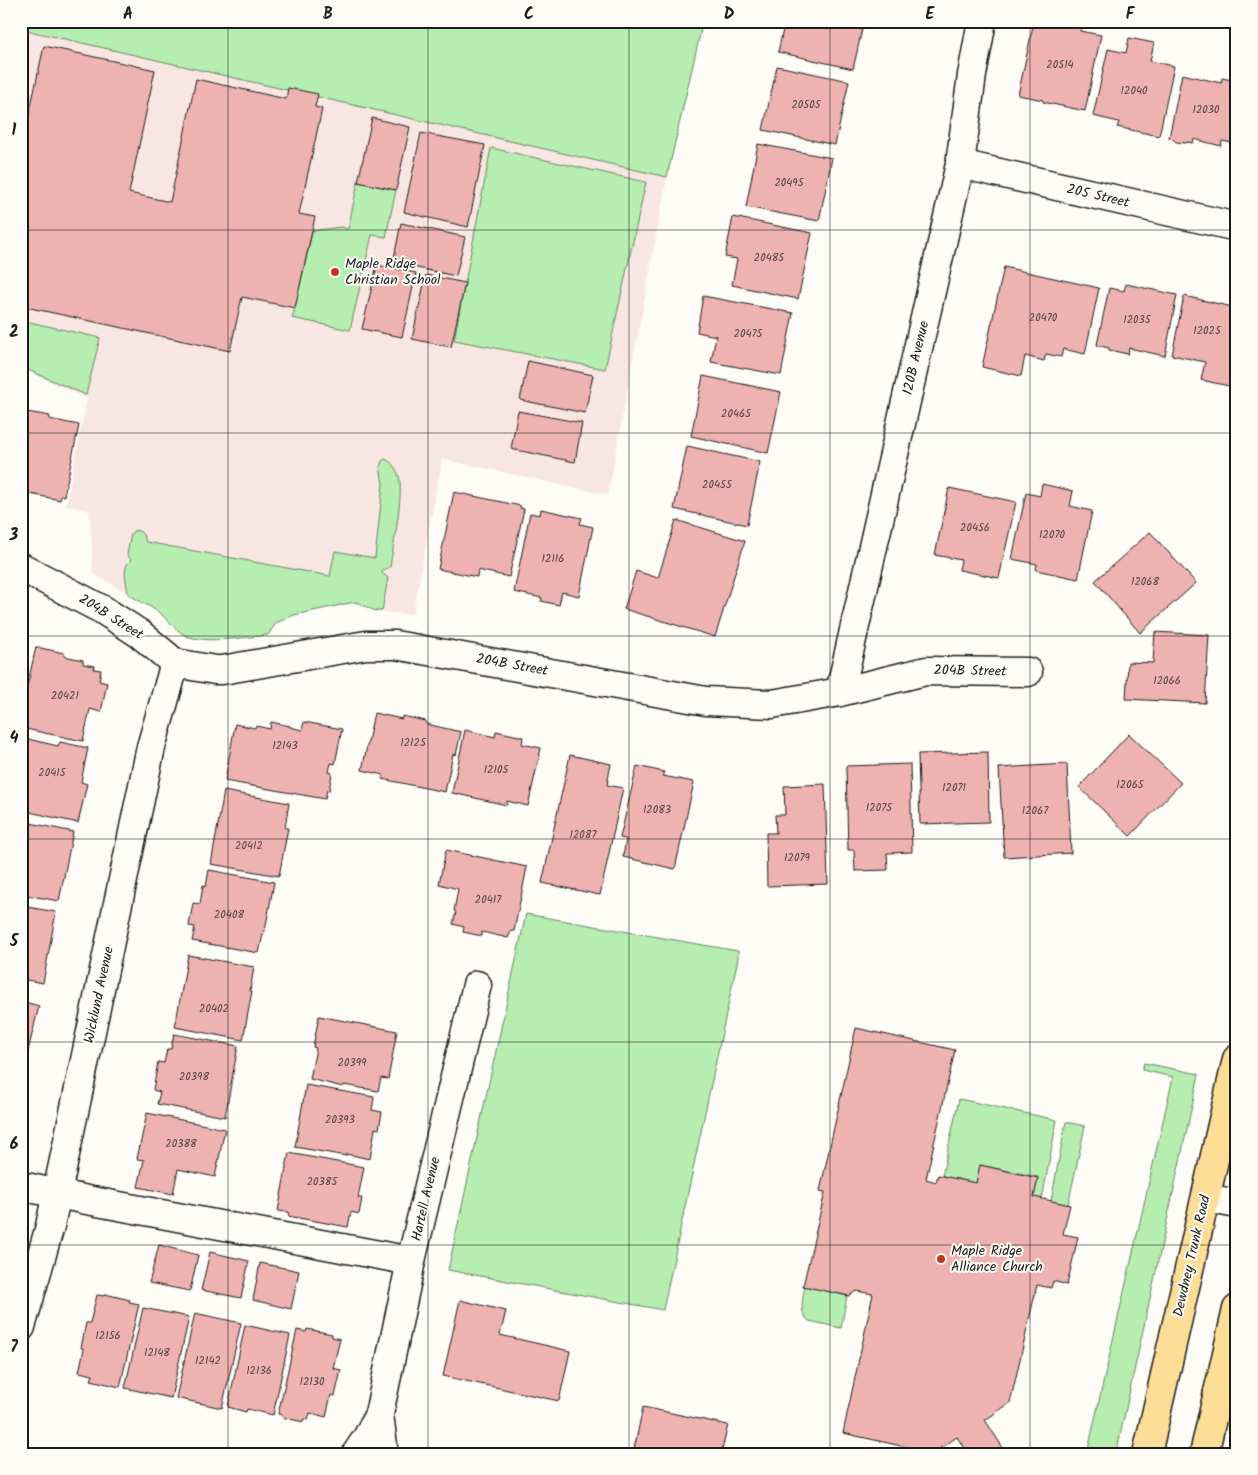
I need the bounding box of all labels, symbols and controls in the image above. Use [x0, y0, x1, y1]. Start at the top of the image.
text: A [123, 2, 133, 27]
text: B [323, 2, 333, 27]
text: C [524, 2, 534, 27]
text: D [724, 2, 735, 27]
text: E [926, 2, 936, 27]
text: F [1126, 2, 1136, 27]
house number: 20514 [1046, 56, 1074, 74]
house number: 12040 [1121, 82, 1148, 100]
house number: 20505 [791, 96, 822, 114]
house number: 12030 [1192, 101, 1220, 119]
text: 1 [12, 118, 17, 143]
house number: 20495 [774, 174, 805, 192]
street label: 205 Street [1064, 178, 1132, 214]
house number: 20485 [754, 249, 785, 267]
place label: Maple Ridge Christian School [345, 253, 441, 291]
marker: Maple Ridge Christian School [329, 266, 341, 278]
house number: 20470 [1029, 309, 1058, 327]
house number: 12035 [1123, 311, 1152, 329]
street label: 120B Avenue [897, 318, 935, 397]
text: 2 [9, 320, 19, 345]
house number: 12025 [1193, 322, 1222, 340]
house number: 20475 [734, 325, 764, 343]
house number: 20465 [721, 405, 752, 423]
house number: 20455 [702, 476, 733, 494]
house number: 20456 [960, 519, 990, 537]
text: 3 [9, 523, 19, 548]
house number: 12070 [1039, 526, 1065, 544]
house number: 12116 [542, 550, 564, 568]
house number: 12068 [1131, 573, 1159, 591]
street label: 204B Street [74, 588, 148, 646]
street label: 204B Street [474, 648, 550, 682]
street label: 204B Street [933, 659, 1007, 683]
house number: 12066 [1153, 672, 1181, 690]
house number: 20421 [51, 687, 79, 705]
text: 4 [10, 726, 19, 751]
house number: 12125 [400, 734, 427, 752]
house number: 12143 [272, 737, 298, 755]
house number: 12105 [484, 761, 509, 779]
house number: 20415 [38, 764, 67, 782]
house number: 12065 [1116, 776, 1145, 794]
house number: 12071 [942, 779, 966, 797]
house number: 12075 [866, 799, 893, 817]
house number: 12083 [643, 801, 671, 819]
house number: 12067 [1022, 802, 1049, 820]
house number: 12087 [569, 826, 597, 844]
house number: 20412 [235, 837, 263, 855]
house number: 12079 [784, 849, 811, 867]
house number: 20417 [475, 891, 502, 909]
house number: 20408 [214, 906, 244, 924]
text: 5 [9, 929, 20, 954]
street label: Wicklund Avenue [78, 944, 120, 1045]
house number: 20402 [199, 1000, 229, 1018]
house number: 20399 [338, 1054, 367, 1072]
house number: 20398 [179, 1068, 209, 1086]
house number: 20393 [325, 1111, 355, 1129]
text: 6 [10, 1132, 19, 1157]
house number: 20388 [165, 1135, 197, 1153]
street label: Hartell Avenue [406, 1154, 447, 1243]
house number: 20385 [307, 1173, 338, 1191]
street label: Dewdney Trunk Road [1167, 1192, 1217, 1319]
place label: Maple Ridge Alliance Church [951, 1240, 1043, 1278]
marker: Maple Ridge Alliance Church [935, 1253, 947, 1265]
house number: 12156 [95, 1327, 121, 1345]
text: 7 [10, 1335, 18, 1360]
house number: 12148 [144, 1344, 170, 1362]
house number: 12142 [195, 1352, 221, 1370]
house number: 12136 [246, 1362, 272, 1380]
house number: 12130 [299, 1373, 325, 1391]

